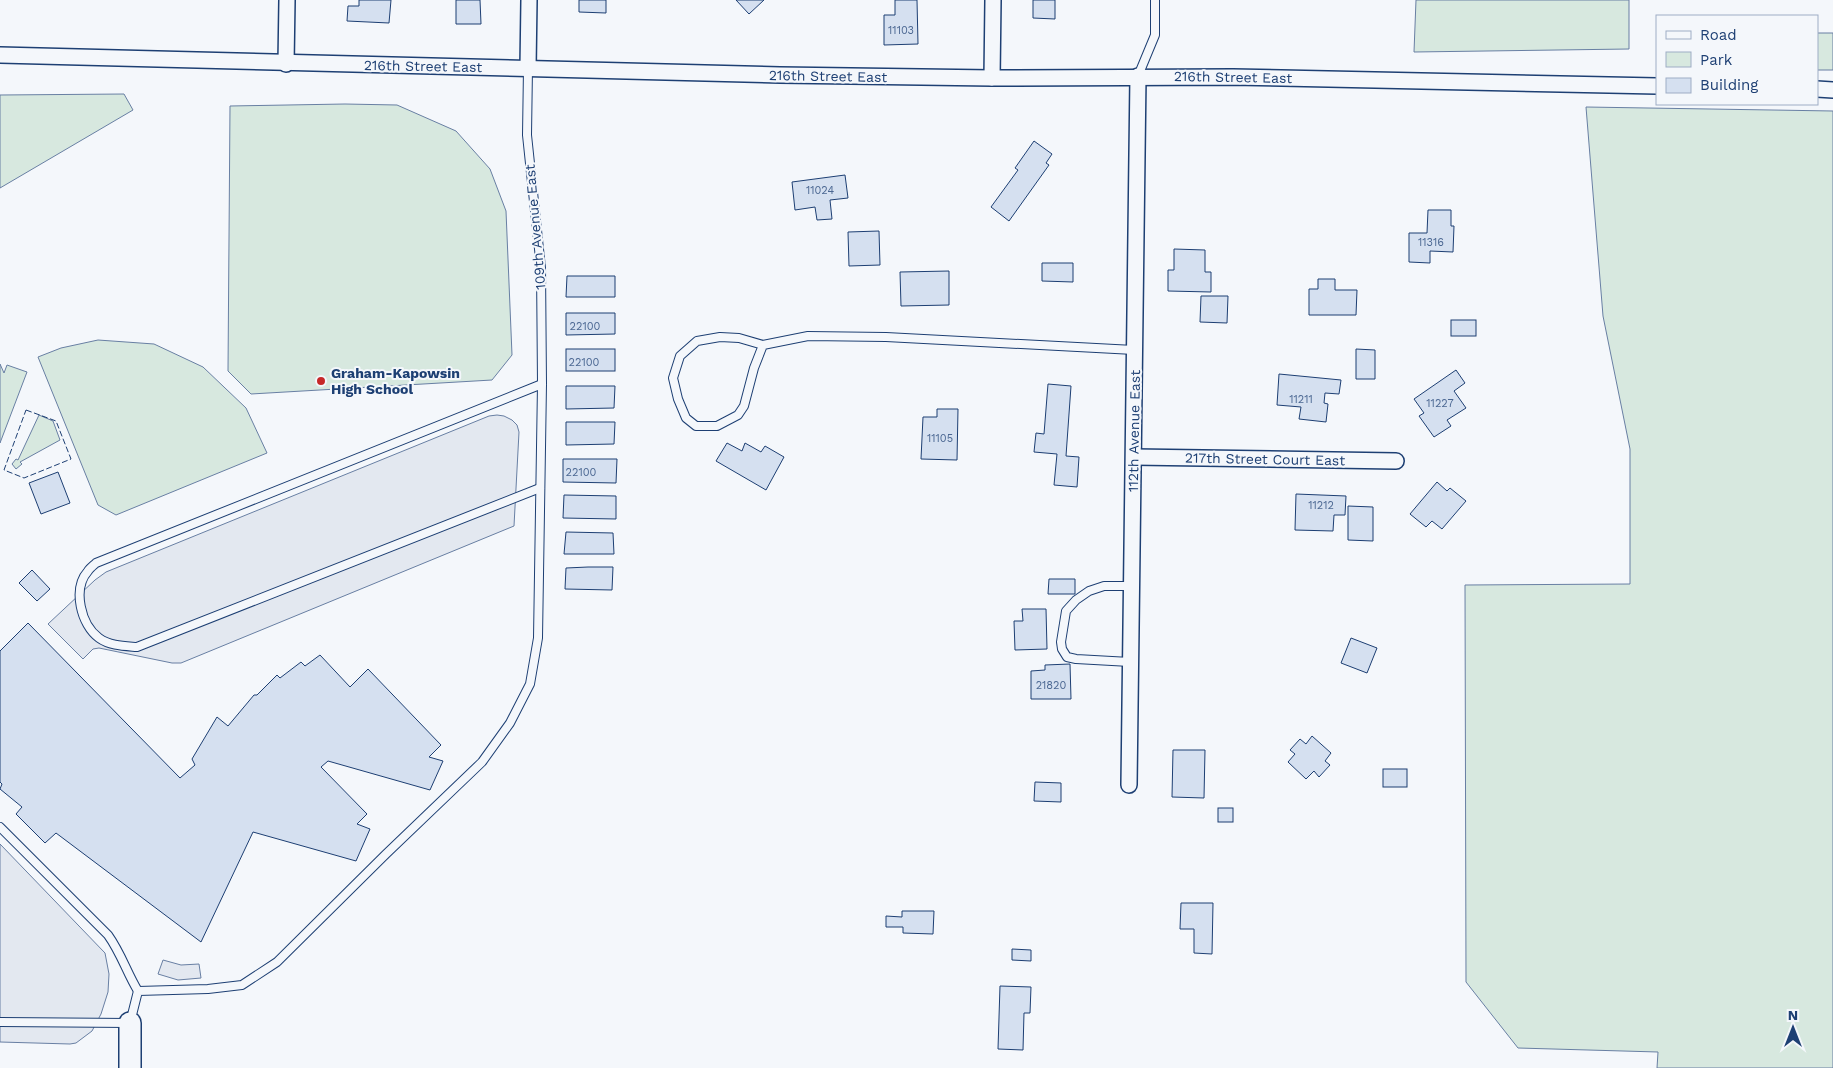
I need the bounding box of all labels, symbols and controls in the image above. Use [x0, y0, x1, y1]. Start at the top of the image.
legend [1656, 15, 1818, 105]
house number: 11103 [888, 24, 914, 37]
text: Road [1700, 26, 1737, 44]
text: Park [1700, 51, 1733, 69]
street label: 216th Street East [364, 57, 482, 75]
street label: 216th Street East [769, 67, 887, 85]
street label: 216th Street East [1174, 68, 1292, 86]
text: Building [1700, 76, 1758, 94]
street label: 109th Avenue East [522, 163, 548, 290]
house number: 11024 [806, 184, 834, 197]
house number: 11316 [1418, 236, 1444, 249]
house number: 22100 [570, 320, 601, 333]
house number: 22100 [569, 356, 600, 369]
place label: Graham-Kapowsin High School [331, 365, 460, 397]
street label: 112th Avenue East [1125, 370, 1143, 492]
marker: Graham-Kapowsin High School [315, 375, 327, 387]
house number: 11211 [1289, 393, 1313, 406]
house number: 11227 [1426, 397, 1454, 410]
house number: 11105 [927, 432, 953, 445]
street label: 217th Street Court East [1185, 450, 1345, 468]
house number: 22100 [566, 466, 597, 479]
house number: 11212 [1308, 499, 1334, 512]
house number: 21820 [1036, 679, 1067, 692]
north arrow [1768, 1003, 1818, 1053]
text: N [1788, 1007, 1798, 1023]

